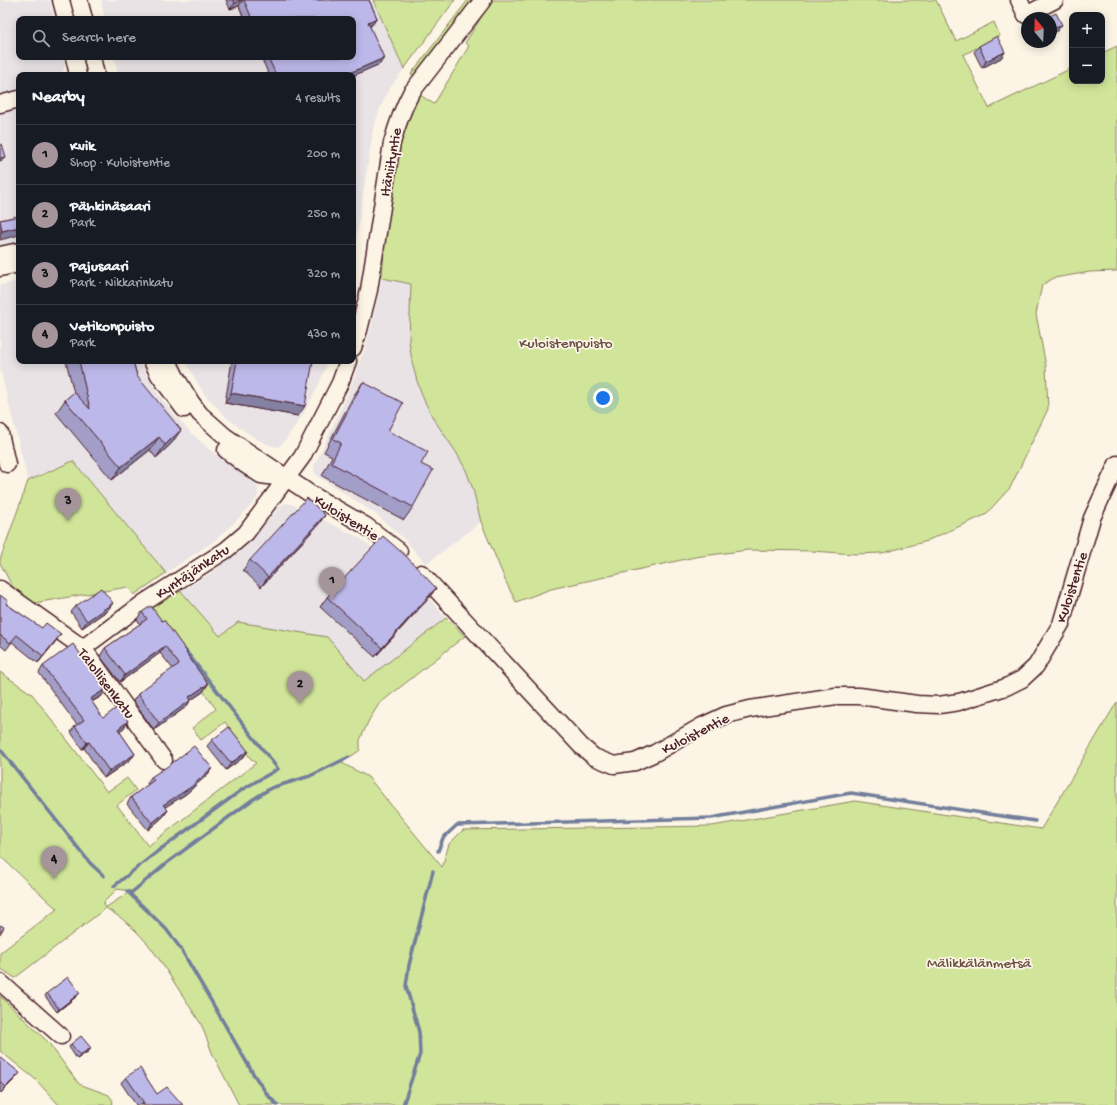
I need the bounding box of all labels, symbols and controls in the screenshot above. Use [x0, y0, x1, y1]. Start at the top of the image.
north arrow [1021, 12, 1057, 48]
map controls [1069, 12, 1105, 84]
button: + [1069, 12, 1105, 48]
search box [16, 16, 356, 60]
icon: search [30, 27, 52, 49]
text: Search here [62, 29, 136, 47]
button: − [1069, 48, 1105, 84]
text: Nearby [32, 88, 85, 108]
text: 4 results [296, 91, 340, 106]
street label: Itäniityntie [377, 126, 407, 198]
text: Kvik [70, 138, 95, 156]
text: 1 [42, 147, 48, 162]
text: 200 m [307, 147, 340, 162]
text: Shop · Kuloistentie [70, 156, 170, 171]
text: Pähkinäsaari [70, 198, 151, 216]
text: 2 [42, 207, 48, 222]
text: 250 m [307, 207, 340, 222]
text: Park [70, 216, 95, 231]
text: Pajusaari [70, 258, 129, 276]
text: 3 [42, 267, 48, 282]
text: 320 m [307, 267, 340, 282]
text: Park · Nikkarinkatu [70, 276, 173, 291]
text: Vetikonpuisto [70, 318, 154, 336]
text: 4 [42, 327, 48, 342]
text: 430 m [307, 327, 340, 342]
park label: Kuloistenpuisto [519, 335, 613, 353]
text: Park [70, 336, 95, 351]
your location [593, 388, 613, 408]
pin: 3 [55, 488, 81, 521]
street label: Kuloistentie [310, 492, 382, 546]
street label: Kyntäjänkatu [153, 541, 233, 604]
street label: Kuloistentie [1053, 550, 1093, 625]
pin: 1 [319, 567, 345, 600]
street label: Talollisenkatu [72, 645, 138, 723]
pin: 2 [287, 671, 313, 704]
street label: Kuloistentie [659, 710, 733, 759]
pin: 4 [41, 846, 67, 879]
park label: Mälikkälänmetsä [927, 955, 1032, 973]

